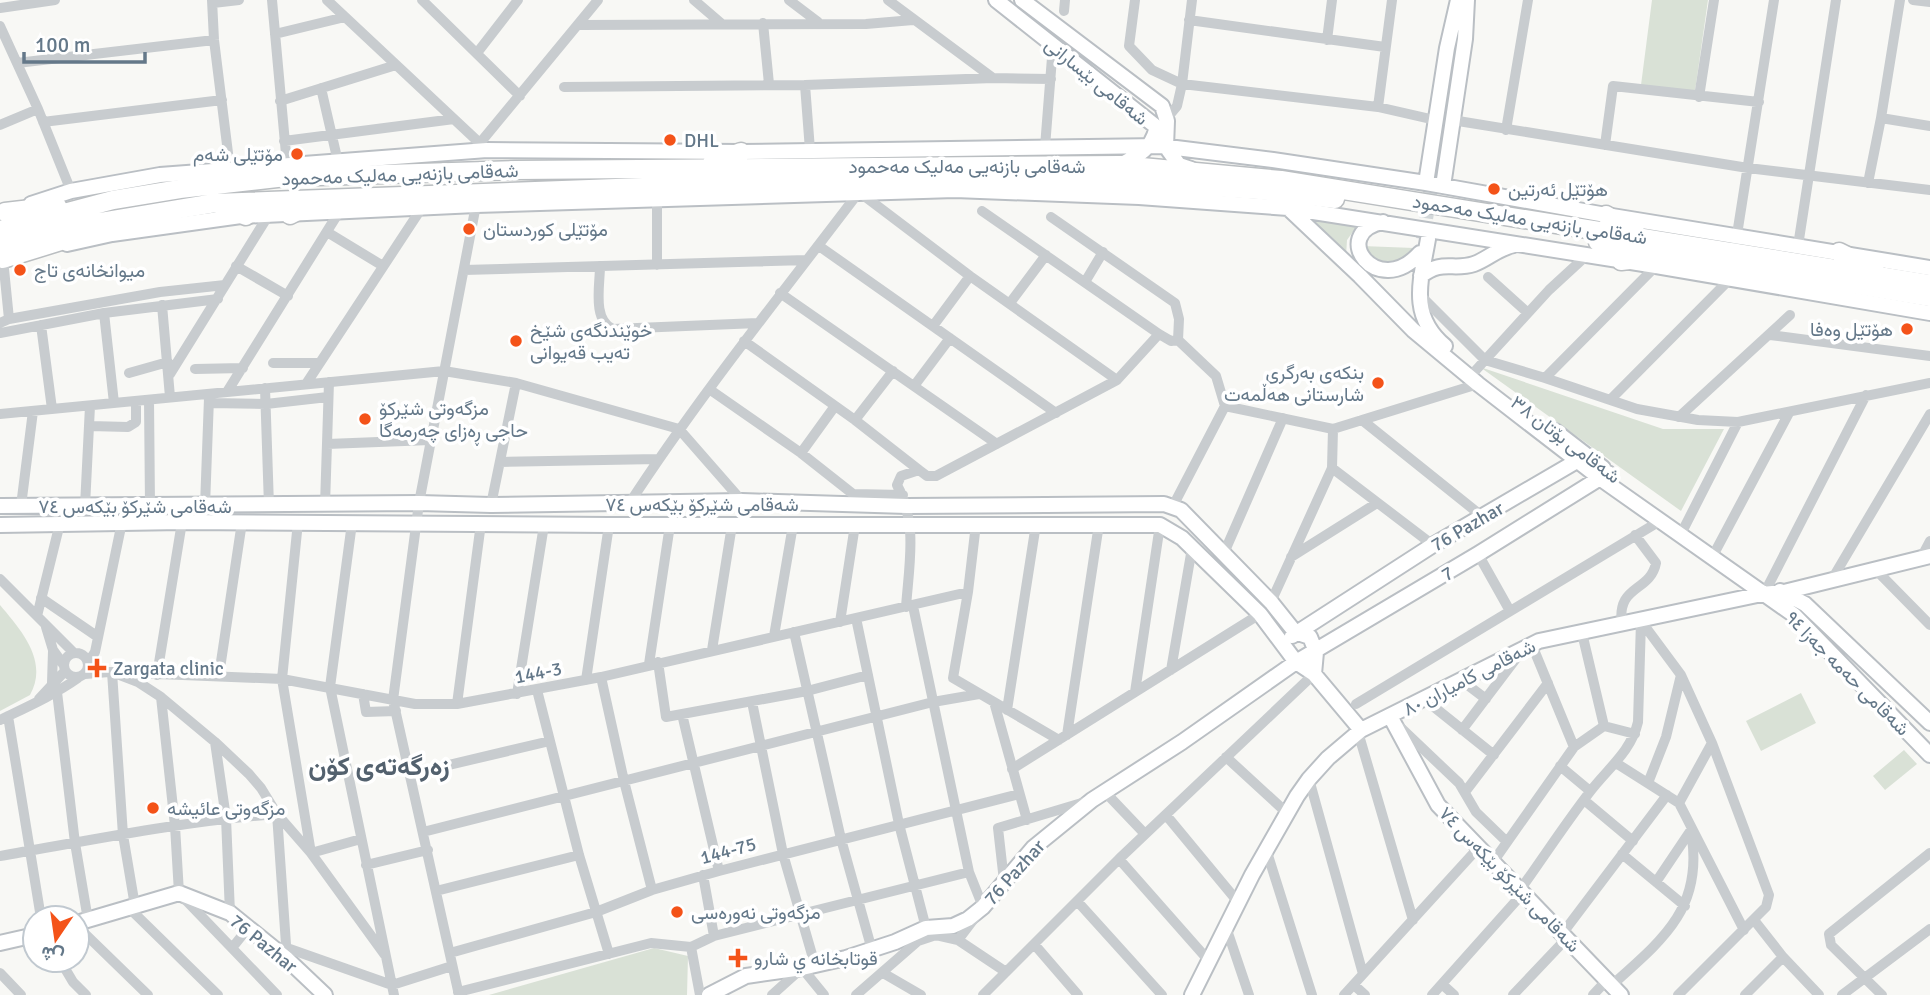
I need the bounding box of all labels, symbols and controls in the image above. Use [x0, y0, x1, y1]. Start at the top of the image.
scale bar [24, 21, 145, 65]
text: 100 m [35, 32, 90, 58]
street label: شەقامی بێسارانی [1040, 33, 1153, 131]
place label: DHL [684, 129, 719, 153]
marker: DHL [662, 132, 678, 148]
place label: مۆتێلی شەم [193, 143, 283, 167]
marker: مۆتێلی شەم [289, 146, 305, 162]
street label: شەقامی بازنەیی مەلیک مەحمود [848, 155, 1086, 179]
street label: شەقامی بازنەیی مەلیک مەحمود [281, 159, 519, 191]
place label: هۆتێل ئەرتین [1508, 178, 1608, 202]
marker: هۆتێل ئەرتین [1486, 181, 1502, 197]
street label: شەقامی بازنەیی مەلیک مەحمود [1411, 190, 1649, 250]
place label: مۆتێلی کوردستان [483, 218, 608, 242]
marker: مۆتێلی کوردستان [461, 221, 477, 237]
place label: میوانخانەی تاج [34, 259, 145, 283]
marker: میوانخانەی تاج [12, 262, 28, 278]
place label: هۆتێل وەفا [1810, 318, 1893, 342]
place label: خوێندنگەی شێخ تەیب قەیوانی [530, 319, 652, 365]
marker: هۆتێل وەفا [1899, 321, 1915, 337]
marker: خوێندنگەی شێخ تەیب قەیوانی [508, 333, 524, 349]
place label: بنکەی بەرگری شارستانی هەڵمەت [1224, 361, 1364, 407]
marker: بنکەی بەرگری شارستانی هەڵمەت [1370, 375, 1386, 391]
street label: شەقامی بۆتان ٣٨ [1506, 391, 1625, 489]
place label: مزگەوتی شێرکۆ حاجی ڕەزای چەرمەگا [379, 397, 528, 446]
marker: مزگەوتی شێرکۆ حاجی ڕەزای چەرمەگا [357, 411, 373, 427]
street label: شەقامی شێرکۆ بێکەس ٧٤ [605, 493, 799, 517]
street label: شەقامی شێرکۆ بێکەس ٧٤ [38, 495, 232, 519]
street label: 76 Pazhar [1427, 496, 1508, 557]
street label: 7 [1437, 561, 1458, 587]
street label: شەقامی حەمە جەزا ٩٤ [1780, 606, 1915, 741]
street label: شەقامی کامیاران ٨٠ [1399, 634, 1540, 722]
place label: Zargata clinic [113, 657, 224, 681]
street label: 144-3 [512, 657, 564, 689]
marker: Zargata clinic [87, 658, 107, 678]
district label: زەرگەتەی کۆن [308, 751, 450, 783]
place label: مزگەوتی عائیشە [167, 797, 285, 821]
marker: مزگەوتی عائیشە [145, 800, 161, 816]
street label: شەقامی شێرکۆ بێکەس ٧٤ [1433, 802, 1585, 958]
street label: 144-75 [698, 832, 759, 870]
street label: 76 Pazhar [979, 835, 1050, 910]
place label: مزگەوتی نەورەسی [691, 901, 821, 925]
north arrow [21, 904, 91, 974]
marker: مزگەوتی نەورەسی [669, 904, 685, 920]
street label: 76 Pazhar [225, 909, 302, 978]
text: ش [38, 940, 66, 969]
place label: قوتابخانه ي شارو [754, 947, 878, 974]
marker: قوتابخانه ي شارو [728, 948, 748, 968]

